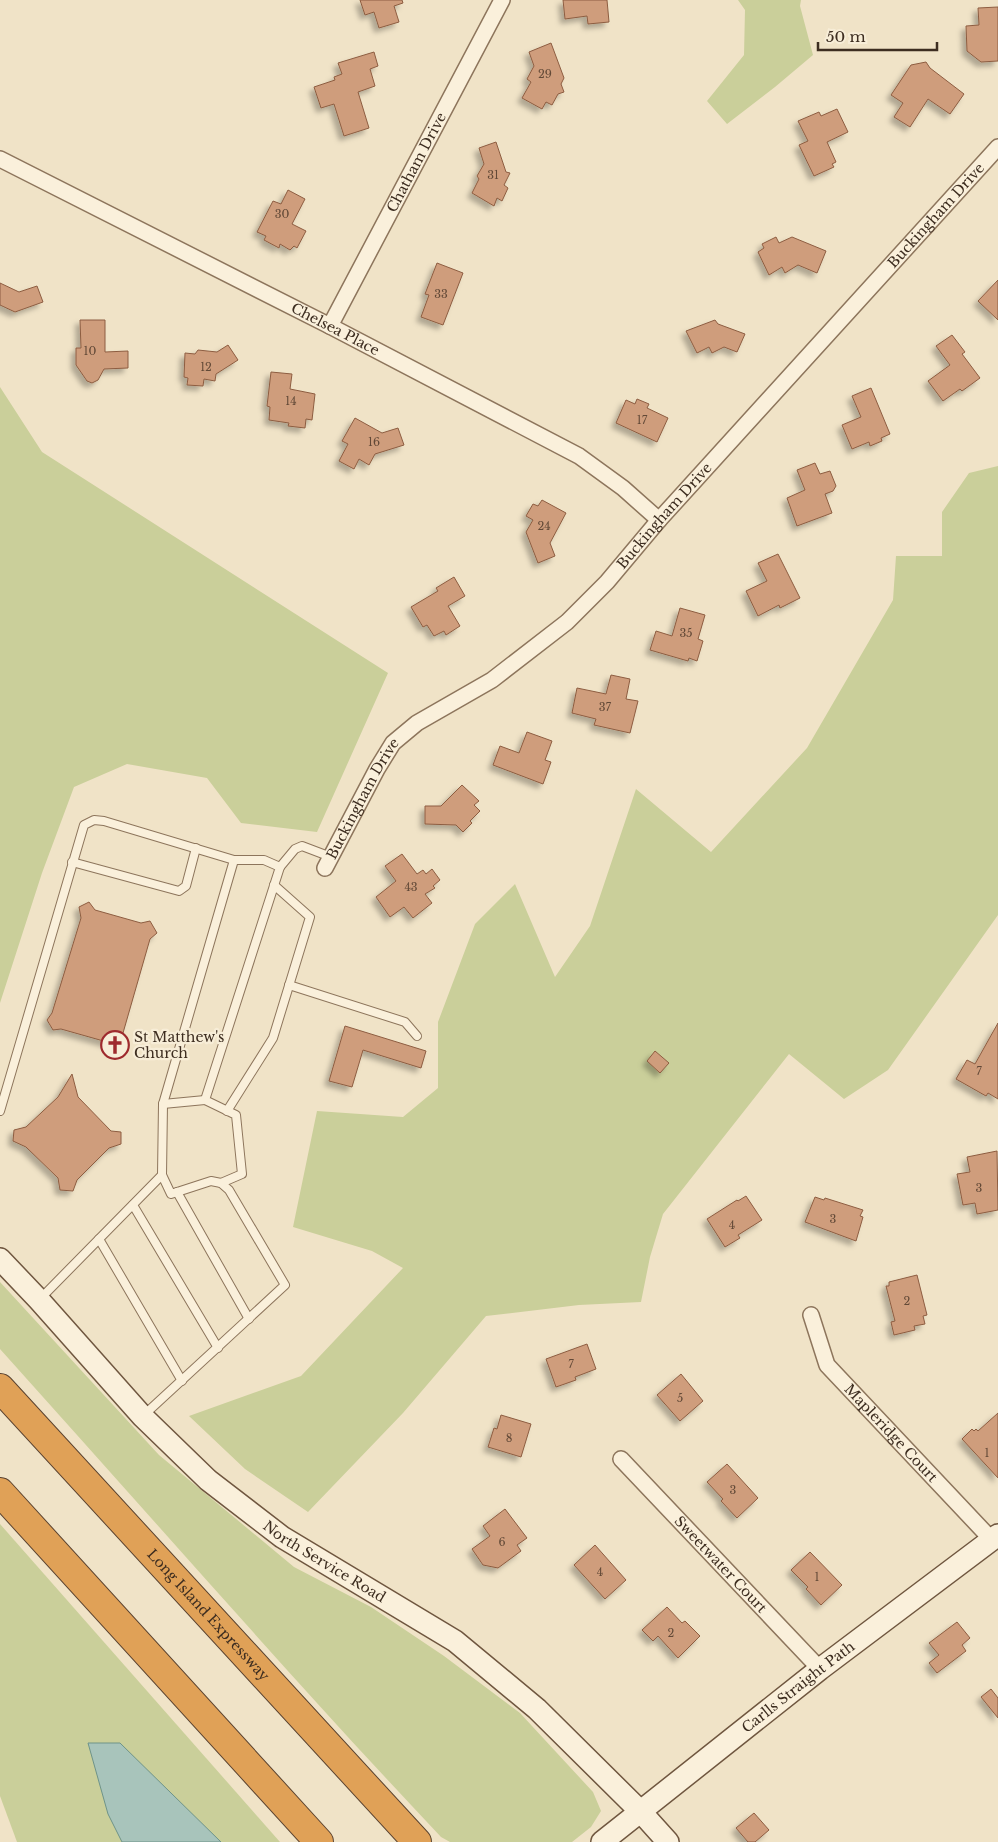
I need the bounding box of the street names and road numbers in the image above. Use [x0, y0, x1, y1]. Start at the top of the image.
street label: Chatham Drive [383, 109, 450, 215]
street label: Buckingham Drive [884, 159, 988, 272]
street label: Chelsea Place [288, 299, 383, 359]
street label: Buckingham Drive [613, 459, 716, 573]
street label: Buckingham Drive [322, 733, 402, 862]
street label: Mapleridge Court [841, 1380, 942, 1486]
street label: Sweetwater Court [671, 1512, 771, 1617]
street label: North Service Road [259, 1517, 389, 1607]
street label: Long Island Expressway [143, 1545, 273, 1684]
street label: Carlls Straight Path [738, 1637, 858, 1737]

